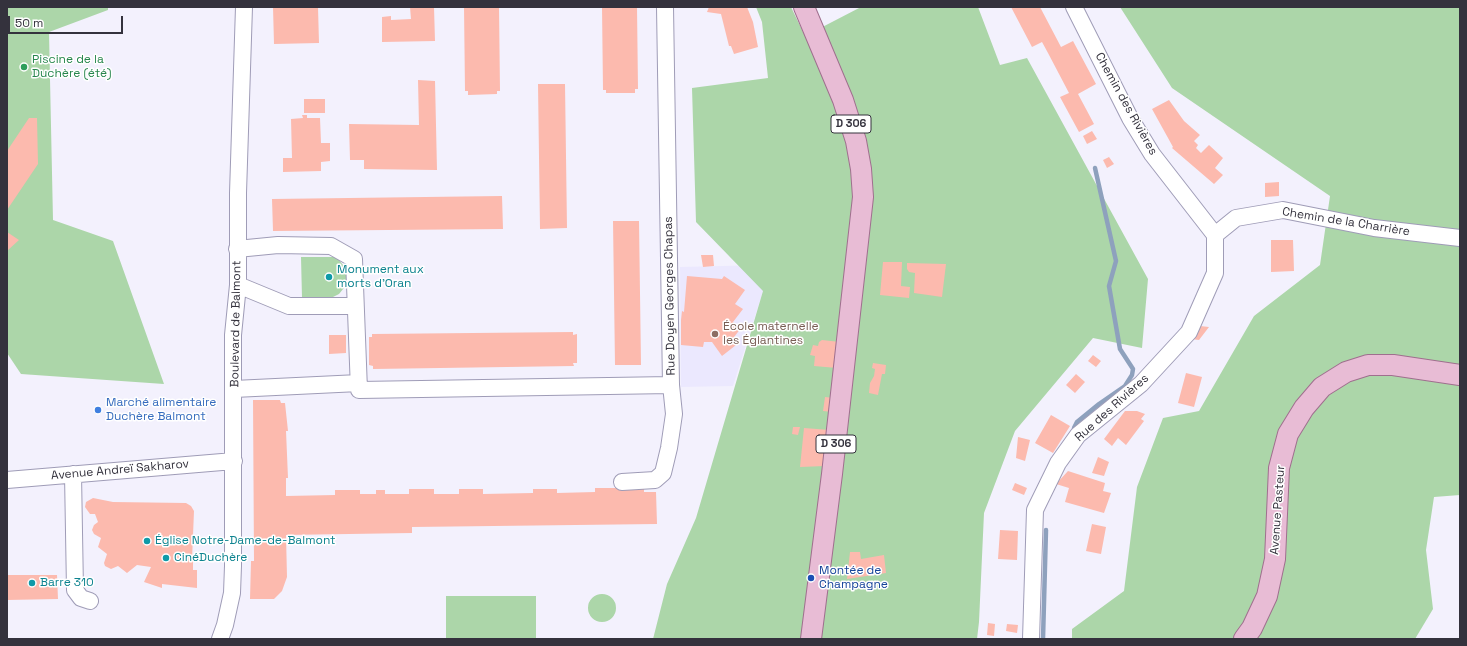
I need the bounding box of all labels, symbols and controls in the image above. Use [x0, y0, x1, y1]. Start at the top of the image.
scale bar [10, 8, 125, 34]
text: 50 m [15, 15, 43, 31]
street label: Chemin des Rivières [1092, 50, 1160, 158]
place label: Piscine de la Duchère (été) [32, 53, 111, 81]
marker: Piscine de la Duchère (été) [19, 62, 29, 72]
road number: D 306 [831, 115, 871, 133]
street label: Chemin de la Charrière [1281, 205, 1411, 239]
street label: Rue Doyen Georges Chapas [661, 216, 679, 376]
street label: Boulevard de Balmont [228, 260, 244, 388]
place label: Monument aux morts d'Oran [337, 263, 424, 291]
marker: Monument aux morts d'Oran [324, 272, 334, 282]
place label: École maternelle les Églantines [723, 320, 819, 348]
marker: École maternelle les Églantines [710, 329, 720, 339]
street label: Rue des Rivières [1072, 371, 1152, 445]
place label: Marché alimentaire Duchère Balmont [106, 396, 216, 424]
marker: Marché alimentaire Duchère Balmont [93, 405, 103, 415]
road number: D 306 [816, 435, 856, 453]
street label: Avenue Andreï Sakharov [50, 457, 190, 483]
street label: Avenue Pasteur [1268, 465, 1288, 555]
place label: Église Notre-Dame-de-Balmont [155, 534, 336, 548]
marker: Église Notre-Dame-de-Balmont [142, 536, 152, 546]
place label: CinéDuchère [174, 551, 247, 565]
marker: CinéDuchère [161, 553, 171, 563]
place label: Montée de Champagne [819, 564, 888, 592]
marker: Montée de Champagne [806, 573, 816, 583]
place label: Barre 310 [40, 576, 94, 590]
marker: Barre 310 [27, 578, 37, 588]

